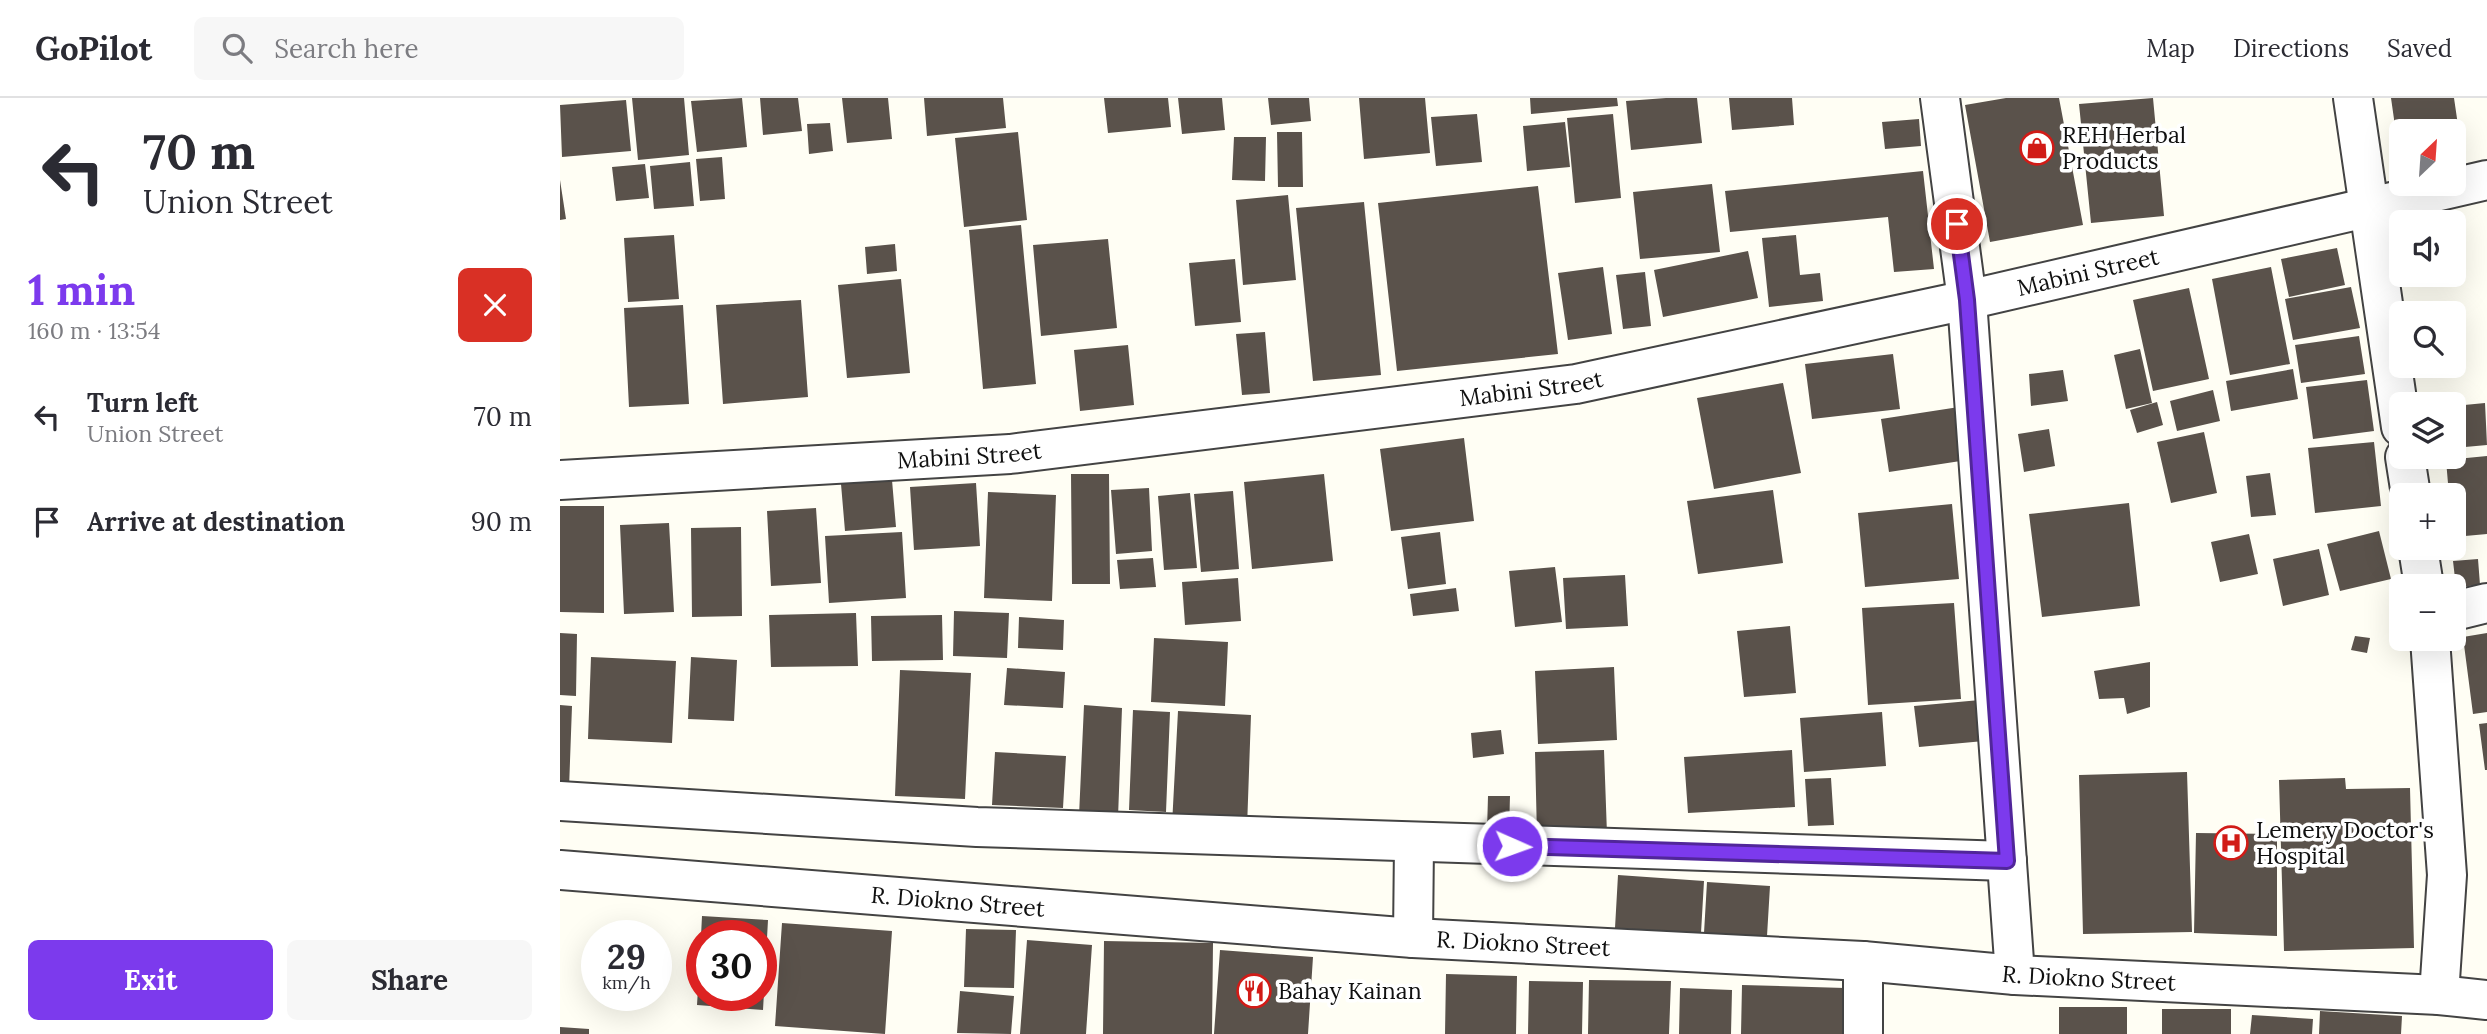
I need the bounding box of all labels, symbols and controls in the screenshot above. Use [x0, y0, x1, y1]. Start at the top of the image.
search box [194, 17, 684, 80]
text: GoPilot [35, 27, 152, 69]
icon: search [218, 29, 256, 67]
text: Search here [274, 32, 419, 65]
text: Map [2146, 33, 2195, 64]
text: Directions [2233, 33, 2349, 64]
text: Saved [2387, 33, 2452, 64]
north arrow [2389, 119, 2466, 196]
map controls [2389, 119, 2466, 651]
text: 70 m [143, 120, 255, 182]
place label: REH Herbal Products [2062, 120, 2186, 175]
icon: left [28, 126, 119, 217]
shop icon: REH Herbal Products [2018, 129, 2056, 167]
text: Union Street [143, 181, 333, 222]
pin [1927, 194, 1987, 254]
icon: arrive [1938, 205, 1976, 243]
button: sound [2389, 210, 2466, 287]
street label: Mabini Street [2014, 241, 2162, 302]
text: 1 min [28, 263, 135, 317]
button: close [458, 268, 532, 342]
button: search [2389, 301, 2466, 378]
text: 160 m · 13:54 [28, 316, 160, 345]
street label: Mabini Street [1458, 364, 1606, 412]
text: Turn left [87, 386, 198, 419]
button: layers [2389, 392, 2466, 469]
icon: left [28, 398, 66, 436]
text: 70 m [474, 400, 532, 433]
text: Union Street [87, 419, 223, 448]
street label: Mabini Street [896, 435, 1043, 474]
button: + [2389, 483, 2466, 560]
icon: arrive [28, 503, 66, 541]
text: Arrive at destination [87, 505, 345, 538]
text: 90 m [471, 505, 532, 538]
button: − [2389, 574, 2466, 651]
position arrow [1475, 809, 1549, 883]
place label: Lemery Doctor's Hospital [2256, 815, 2434, 870]
hospital icon: Lemery Doctor's Hospital [2212, 824, 2250, 862]
street label: R. Diokno Street [870, 880, 1046, 923]
speed limit sign: 30 [686, 920, 777, 1011]
street label: R. Diokno Street [1435, 924, 1611, 962]
text: 29 [607, 934, 646, 979]
button: Exit [28, 940, 273, 1020]
button: Share [287, 940, 532, 1020]
street label: R. Diokno Street [2001, 959, 2177, 997]
text: km/h [602, 971, 651, 994]
restaurant icon: Bahay Kainan [1235, 972, 1273, 1010]
place label: Bahay Kainan [1278, 976, 1422, 1005]

